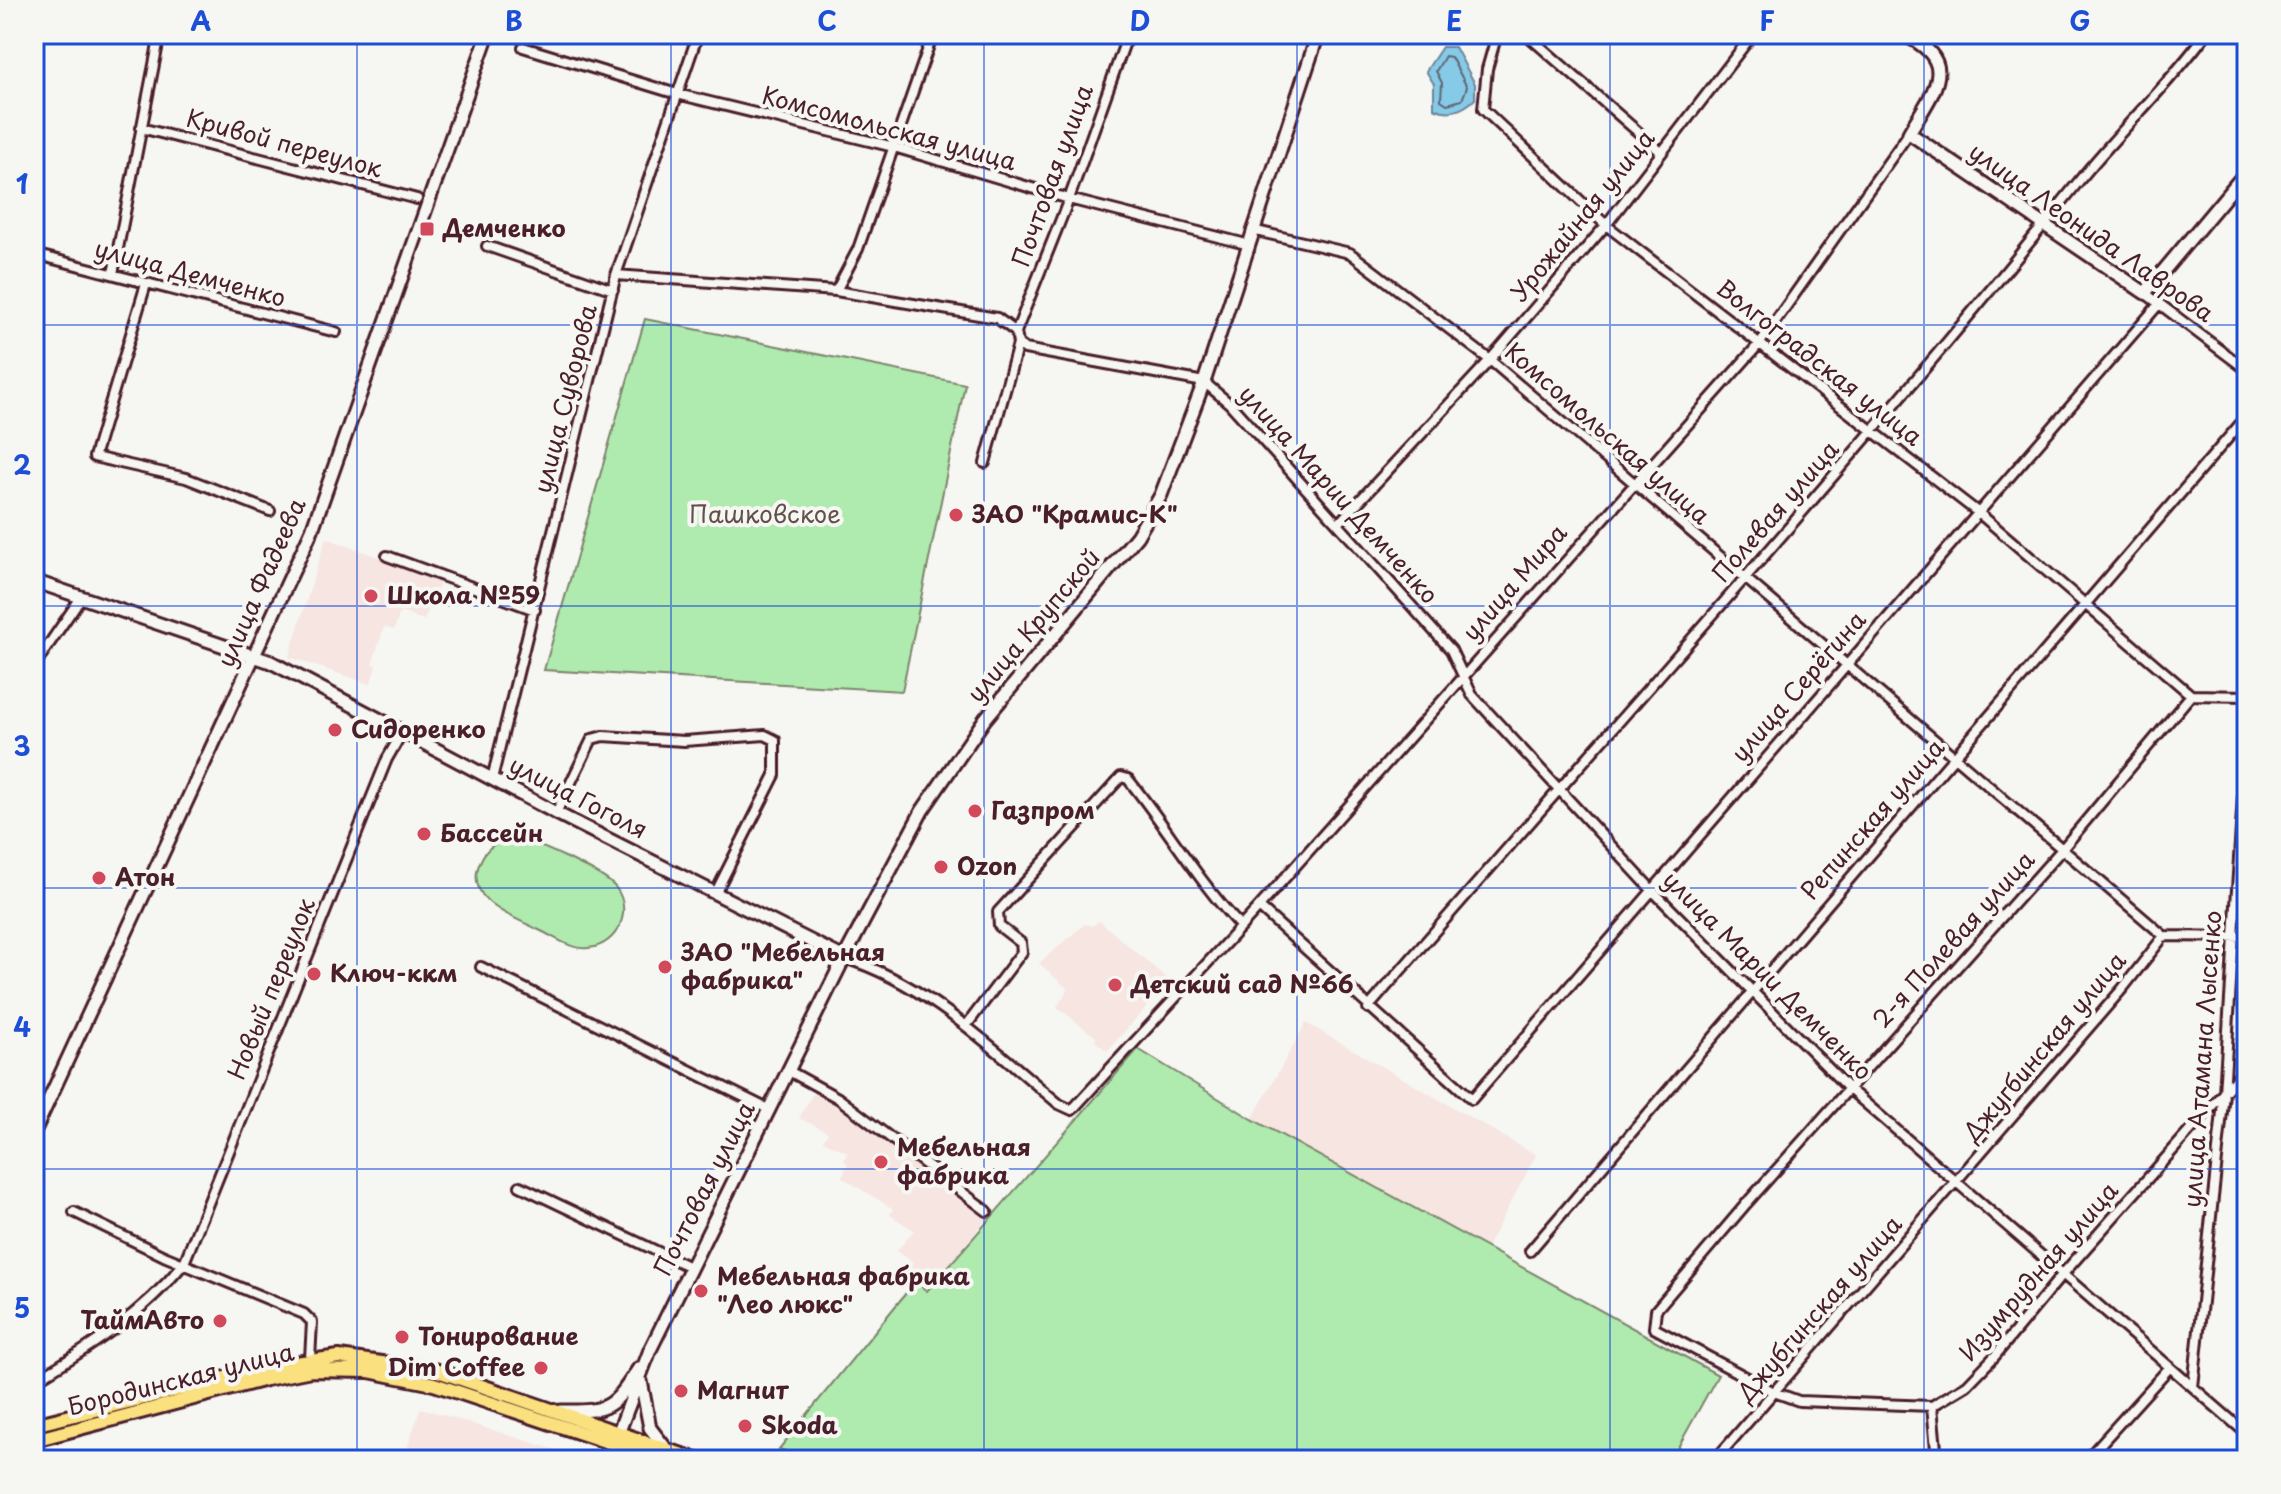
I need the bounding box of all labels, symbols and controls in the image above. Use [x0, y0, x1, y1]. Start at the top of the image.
text: A [191, 1, 211, 40]
text: B [505, 1, 523, 40]
text: C [817, 1, 837, 40]
text: D [1130, 1, 1150, 40]
text: E [1446, 1, 1462, 40]
text: F [1759, 1, 1775, 40]
text: G [2069, 1, 2091, 40]
street label: Комсомольская улица [759, 76, 1021, 178]
street label: Почтовая улица [1001, 79, 1101, 272]
street label: Кривой переулок [183, 99, 387, 186]
street label: Урожайная улица [1501, 121, 1662, 308]
street label: улица Леонида Лаврова [1962, 133, 2222, 330]
text: 1 [16, 164, 28, 203]
place label: Демченко [442, 209, 566, 245]
marker: Демченко [418, 220, 436, 238]
street label: улица Демченко [91, 229, 290, 315]
street label: Волгоградская улица [1710, 269, 1931, 453]
street label: улица Суворова [523, 300, 605, 497]
street label: Комсомольская улица [1498, 333, 1719, 532]
street label: улица Марии Демченко [1231, 376, 1448, 611]
street label: Полевая улица [1703, 432, 1846, 590]
text: 2 [13, 445, 31, 484]
street label: улица Фадеева [207, 492, 314, 673]
park label: Пашковское [689, 495, 841, 531]
place label: ЗАО "Крамис-К" [971, 495, 1178, 531]
marker: ЗАО "Крамис-К" [947, 506, 965, 524]
street label: улица Мира [1452, 515, 1574, 648]
street label: улица Крупской [957, 540, 1108, 709]
place label: Школа №59 [387, 576, 540, 612]
marker: Школа №59 [362, 587, 380, 605]
street label: улица Серёгина [1722, 602, 1873, 769]
place label: Сидоренко [351, 710, 486, 746]
marker: Сидоренко [326, 721, 344, 739]
text: 3 [13, 726, 31, 765]
street label: Репинская улица [1791, 730, 1952, 907]
street label: улица Гоголя [503, 746, 654, 847]
place label: Газпром [991, 791, 1095, 827]
marker: Газпром [966, 802, 984, 820]
place label: Бассейн [440, 814, 543, 850]
marker: Бассейн [415, 825, 433, 843]
street label: 2-я Полевая улица [1863, 842, 2042, 1035]
place label: Ozon [957, 847, 1017, 883]
place label: Атон [115, 858, 175, 894]
marker: Ozon [932, 858, 950, 876]
street label: улица Марии Демченко [1655, 862, 1881, 1088]
marker: Атон [90, 869, 108, 887]
street label: Новый переулок [217, 891, 323, 1085]
street label: улица Атамана Лысенко [2173, 909, 2229, 1209]
place label: ЗАО "Мебельная фабрика" [680, 933, 885, 997]
street label: Джугбинская улица [1953, 943, 2134, 1149]
place label: Ключ-ккм [330, 954, 458, 990]
marker: ЗАО "Мебельная фабрика" [656, 958, 674, 976]
marker: Ключ-ккм [305, 965, 323, 983]
place label: Детский сад №66 [1130, 965, 1354, 1001]
marker: Детский сад №66 [1106, 976, 1124, 994]
text: 4 [13, 1007, 31, 1046]
street label: Почтовая улица [644, 1094, 763, 1282]
place label: Мебельная фабрика [897, 1128, 1031, 1192]
marker: Мебельная фабрика [872, 1153, 890, 1171]
street label: Изумрудная улица [1949, 1173, 2126, 1368]
street label: Джубгинская улица [1727, 1207, 1910, 1409]
place label: Мебельная фабрика "Лео люкс" [717, 1257, 970, 1321]
marker: Мебельная фабрика "Лео люкс" [692, 1282, 710, 1300]
text: 5 [14, 1288, 30, 1327]
place label: ТаймАвто [80, 1301, 204, 1337]
marker: ТаймАвто [211, 1312, 229, 1330]
place label: Тонирование [418, 1317, 579, 1353]
marker: Тонирование [393, 1328, 411, 1346]
street label: Бородинская улица [64, 1333, 297, 1424]
place label: Dim Coffee [387, 1348, 525, 1384]
marker: Dim Coffee [532, 1359, 550, 1377]
place label: Магнит [697, 1371, 790, 1407]
marker: Магнит [672, 1382, 690, 1400]
place label: Skoda [761, 1406, 839, 1442]
marker: Skoda [736, 1417, 754, 1435]

